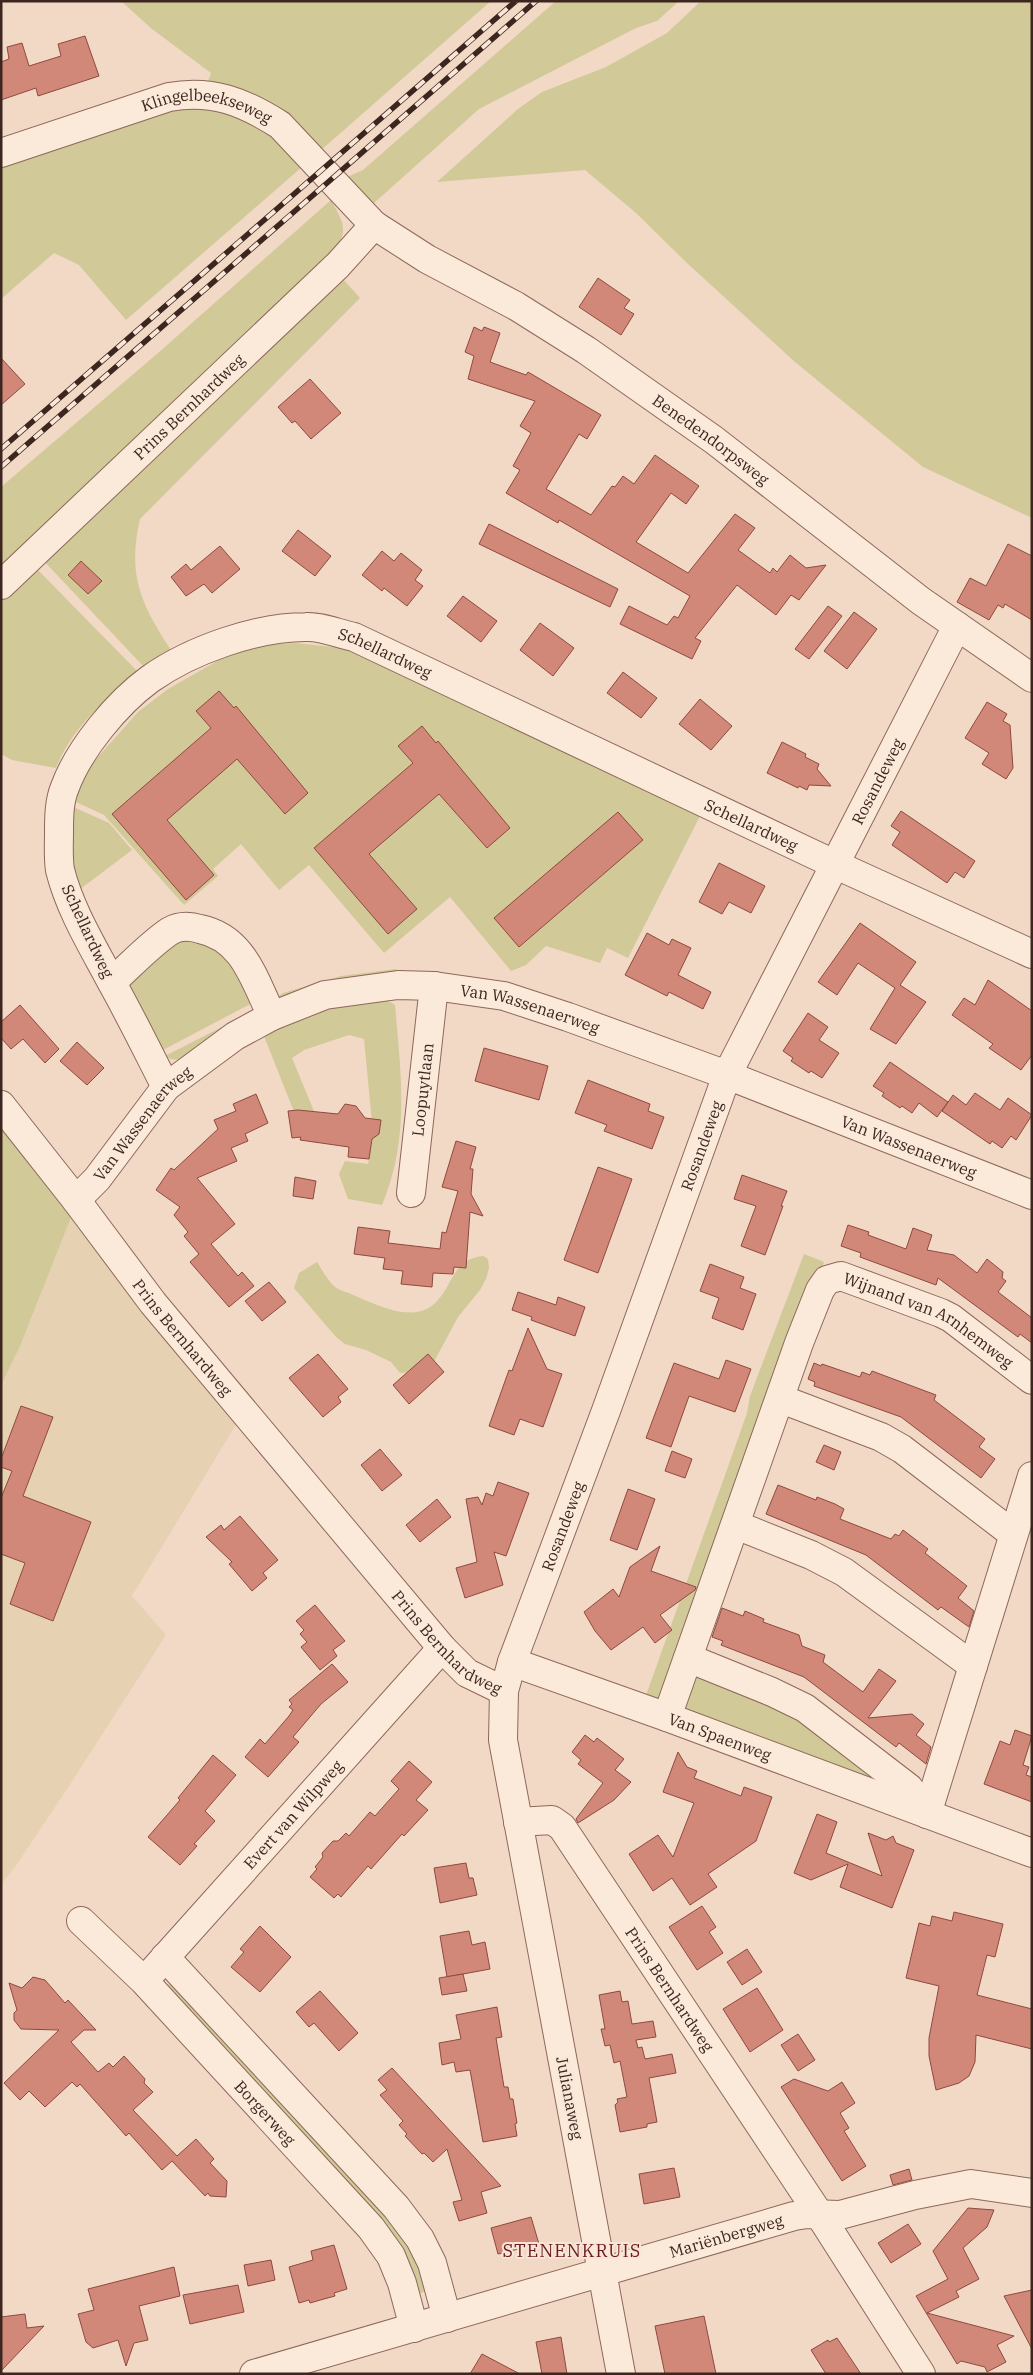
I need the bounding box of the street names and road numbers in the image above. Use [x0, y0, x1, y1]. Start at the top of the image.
street label: Klingelbeekseweg [138, 85, 276, 128]
street label: Prins Bernhardweg [129, 349, 249, 464]
street label: Benedendorpsweg [649, 390, 773, 489]
street label: Schellardweg [336, 623, 435, 683]
street label: Rosandeweg [847, 735, 908, 828]
street label: Schellardweg [701, 794, 802, 856]
street label: Schellardweg [58, 881, 119, 981]
street label: Van Wassenaerweg [459, 980, 603, 1038]
street label: Loopuytlaan [407, 1042, 438, 1138]
street label: Van Wassenaerweg [89, 1061, 196, 1185]
street label: Rosandeweg [676, 1098, 727, 1193]
street label: Van Wassenaerweg [838, 1111, 980, 1182]
street label: Wijnand van Arnhemweg [841, 1268, 1018, 1372]
street label: Prins Bernhardweg [129, 1275, 237, 1400]
street label: Rosandeweg [537, 1478, 589, 1574]
street label: Prins Bernhardweg [388, 1586, 506, 1699]
street label: Van Spaenweg [666, 1708, 775, 1765]
street label: Evert van Wilpweg [239, 1756, 347, 1873]
street label: Prins Bernhardweg [621, 1923, 718, 2056]
street label: Julianaweg [552, 2055, 588, 2141]
street label: Borgerweg [230, 2076, 300, 2150]
street label: Mariënbergweg [667, 2210, 786, 2262]

